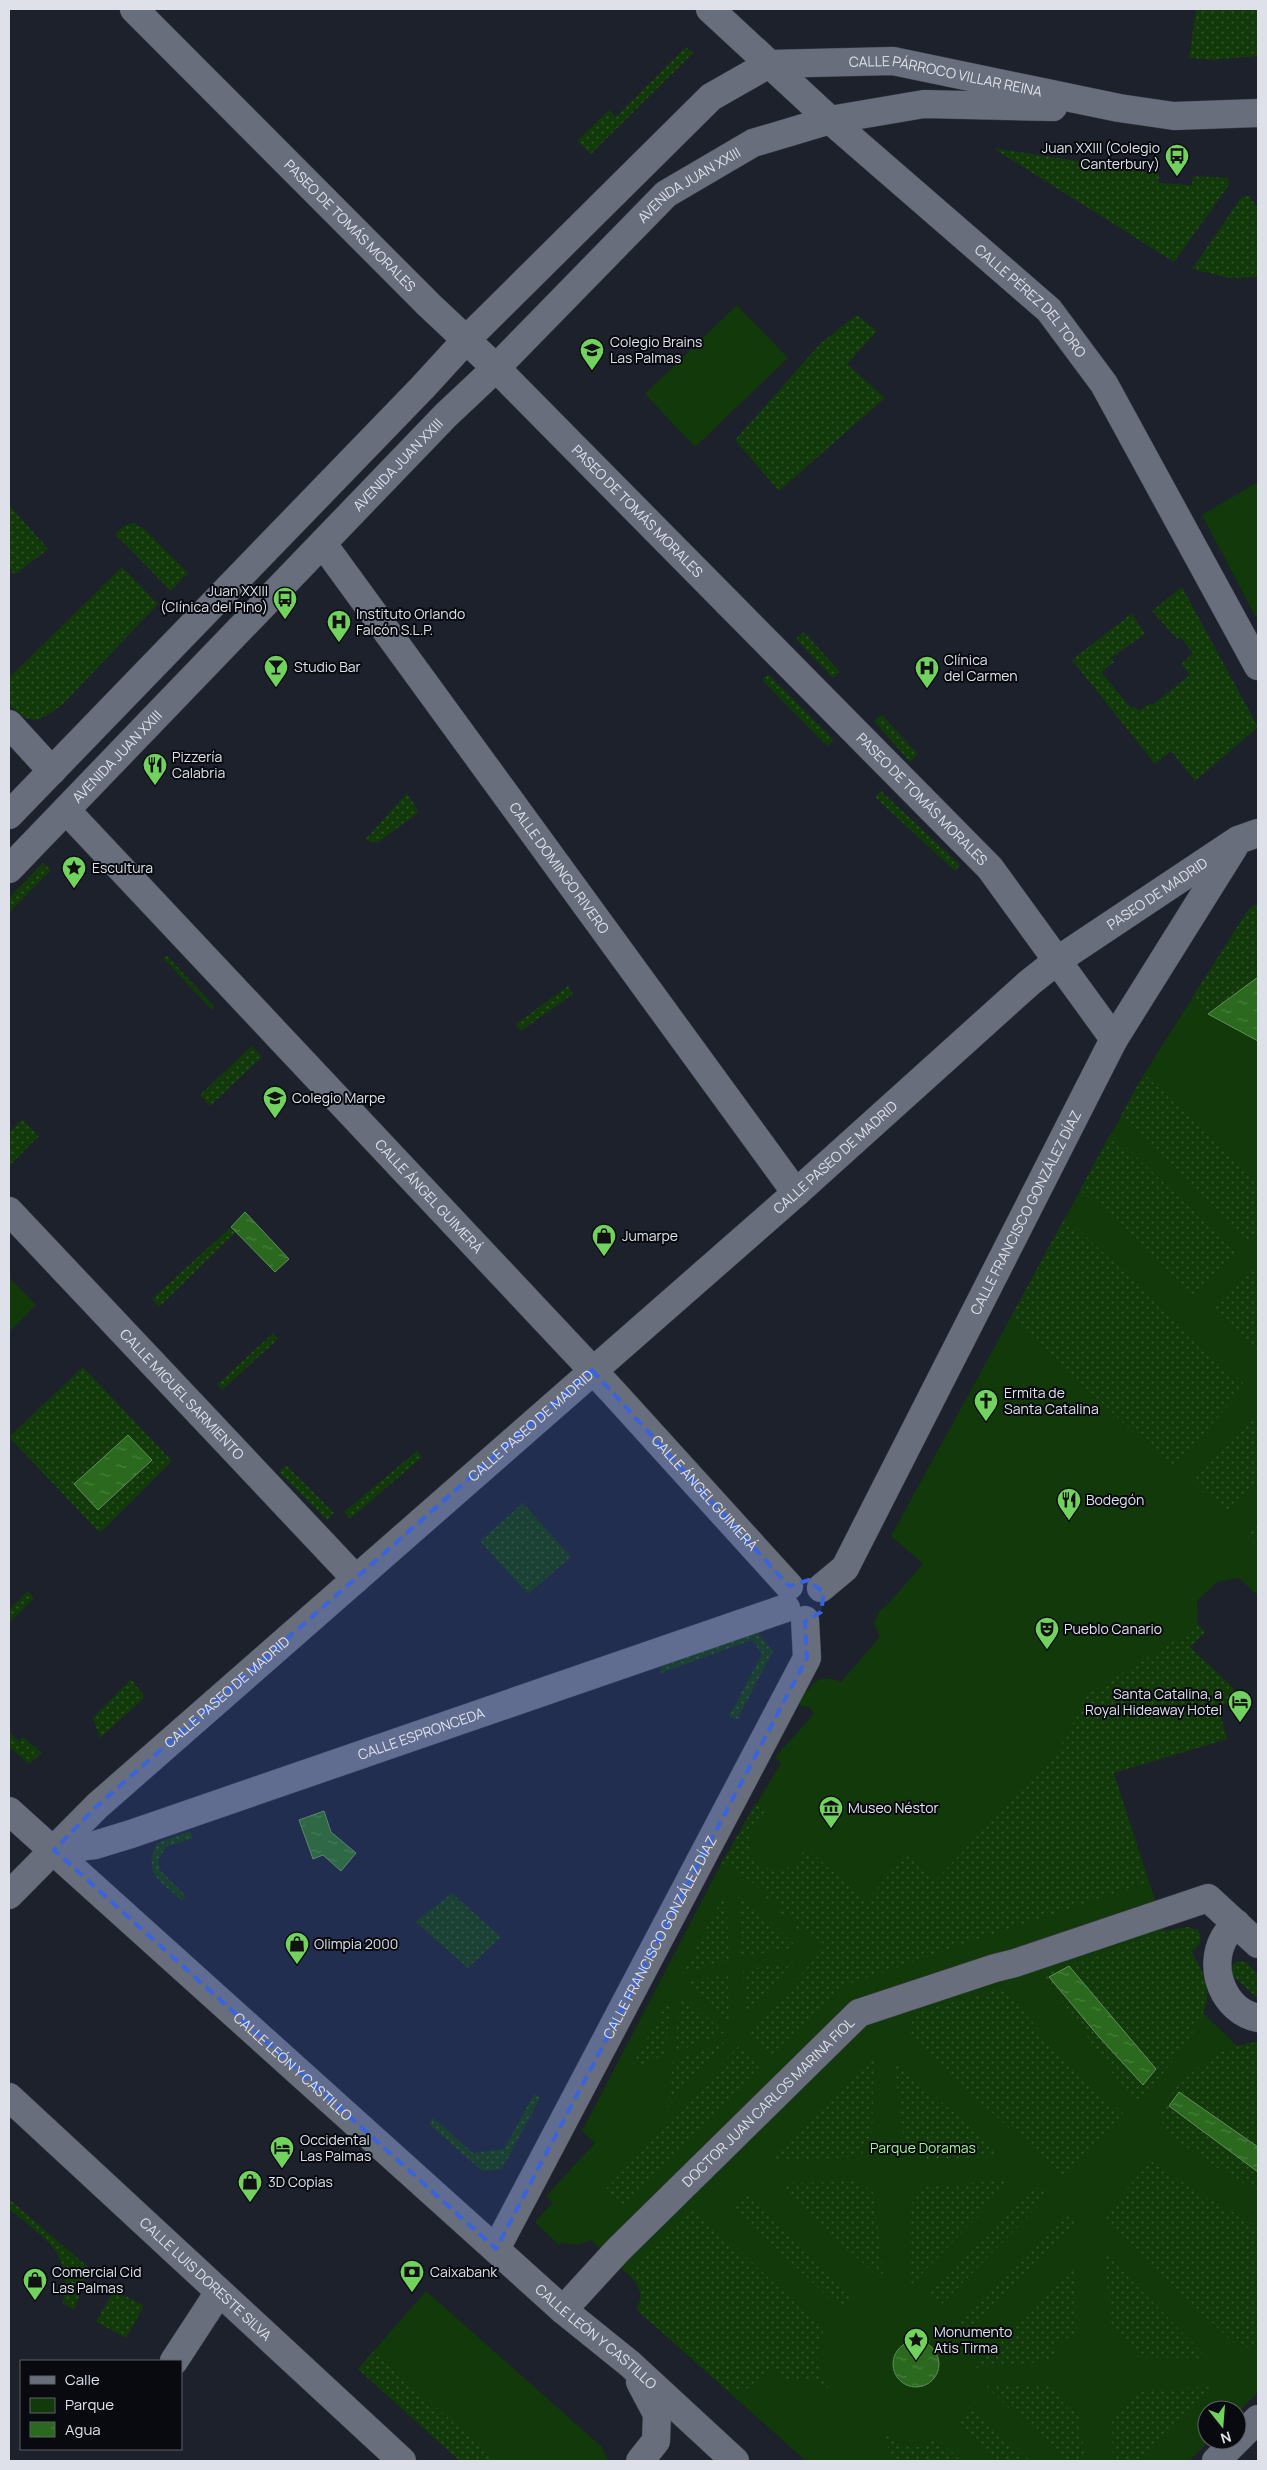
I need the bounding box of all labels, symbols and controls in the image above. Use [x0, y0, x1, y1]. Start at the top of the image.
street label: CALLE PÁRROCO VILLAR REINA [849, 51, 1044, 101]
place label: Juan XXIII (Colegio Canterbury) [1042, 138, 1160, 173]
street label: AVENIDA JUAN XXIII [633, 142, 744, 227]
bus stop icon: Juan XXIII (Colegio Canterbury) [1164, 143, 1190, 177]
street label: PASEO DE TOMÁS MORALES [280, 155, 421, 296]
street label: CALLE PÉREZ DEL TORO [971, 240, 1091, 361]
place label: Colegio Brains Las Palmas [610, 332, 702, 367]
school or university icon: Colegio Brains Las Palmas [579, 337, 605, 371]
street label: AVENIDA JUAN XXIII [349, 414, 447, 515]
street label: PASEO DE TOMÁS MORALES [568, 440, 708, 581]
place label: Juan XXIII (Clínica del Pino) [160, 581, 268, 616]
bus stop icon: Juan XXIII (Clínica del Pino) [272, 586, 298, 620]
place label: Instituto Orlando Falcón S.L.P. [356, 604, 465, 639]
hospital icon: Instituto Orlando Falcón S.L.P. [326, 609, 352, 643]
place label: Clínica del Carmen [944, 650, 1018, 685]
bar icon: Studio Bar [263, 654, 289, 688]
hospital icon: Clínica del Carmen [914, 655, 940, 689]
place label: Studio Bar [294, 657, 361, 676]
street label: AVENIDA JUAN XXIII [68, 706, 166, 807]
street label: PASEO DE TOMÁS MORALES [853, 728, 992, 869]
place label: Pizzería Calabria [172, 747, 225, 782]
restaurant icon: Pizzería Calabria [142, 752, 168, 786]
street label: CALLE DOMINGO RIVERO [505, 798, 614, 937]
street label: PASEO DE MADRID [1103, 853, 1211, 934]
place icon: Escultura [61, 855, 87, 889]
place label: Escultura [92, 858, 153, 877]
school or university icon: Colegio Marpe [262, 1085, 288, 1119]
place label: Colegio Marpe [292, 1088, 385, 1107]
street label: CALLE PASEO DE MADRID [769, 1096, 901, 1218]
street label: CALLE FRANCISCO GONZÁLEZ DÍAZ [965, 1107, 1085, 1318]
street label: CALLE ÁNGEL GUIMERÁ [371, 1135, 488, 1257]
shop icon: Jumarpe [591, 1223, 617, 1257]
place label: Jumarpe [622, 1226, 678, 1245]
street label: CALLE MIGUEL SARMIENTO [116, 1324, 249, 1464]
street label: CALLE PASEO DE MADRID [464, 1365, 597, 1486]
place label: Ermita de Santa Catalina [1004, 1383, 1099, 1418]
church icon: Ermita de Santa Catalina [973, 1388, 999, 1422]
street label: CALLE ÁNGEL GUIMERÁ [648, 1431, 762, 1555]
restaurant icon: Bodegón [1056, 1487, 1082, 1521]
place label: Bodegón [1086, 1490, 1144, 1509]
theatre icon: Pueblo Canario [1034, 1616, 1060, 1650]
place label: Pueblo Canario [1064, 1619, 1162, 1638]
street label: CALLE PASEO DE MADRID [160, 1631, 293, 1752]
place label: Santa Catalina, a Royal Hideaway Hotel [1085, 1684, 1222, 1719]
hotel icon: Santa Catalina, a Royal Hideaway Hotel [1227, 1689, 1253, 1723]
street label: CALLE ESPRONCEDA [355, 1703, 487, 1764]
museum icon: Museo Néstor [818, 1795, 844, 1829]
place label: Museo Néstor [848, 1798, 938, 1817]
street label: CALLE FRANCISCO GONZÁLEZ DÍAZ [598, 1832, 721, 2042]
shop icon: Olimpia 2000 [284, 1931, 310, 1965]
place label: Olimpia 2000 [314, 1934, 398, 1953]
street label: CALLE LEÓN Y CASTILLO [230, 2008, 357, 2125]
street label: DOCTOR JUAN CARLOS MARINA FIOL [678, 2013, 858, 2191]
place label: Occidental Las Palmas [300, 2130, 371, 2165]
hotel icon: Occidental Las Palmas [269, 2135, 295, 2169]
park label: Parque Doramas [870, 2138, 976, 2157]
shop icon: 3D Copias [237, 2169, 263, 2203]
place label: 3D Copias [268, 2172, 333, 2191]
street label: CALLE LUIS DORESTE SILVA [136, 2213, 276, 2345]
bank icon: Caixabank [399, 2259, 425, 2293]
place label: Comercial Cid Las Palmas [52, 2262, 141, 2297]
place label: Caixabank [430, 2262, 498, 2281]
shop icon: Comercial Cid Las Palmas [22, 2267, 48, 2301]
street label: CALLE LEÓN Y CASTILLO [531, 2279, 661, 2393]
place label: Monumento Atis Tirma [934, 2322, 1012, 2357]
place icon: Monumento Atis Tirma [903, 2327, 929, 2361]
legend [20, 2360, 182, 2450]
text: Calle [65, 2369, 100, 2390]
text: Parque [65, 2394, 114, 2415]
north arrow [1197, 2400, 1247, 2450]
text: Agua [65, 2419, 101, 2440]
text: N [1218, 2427, 1234, 2448]

